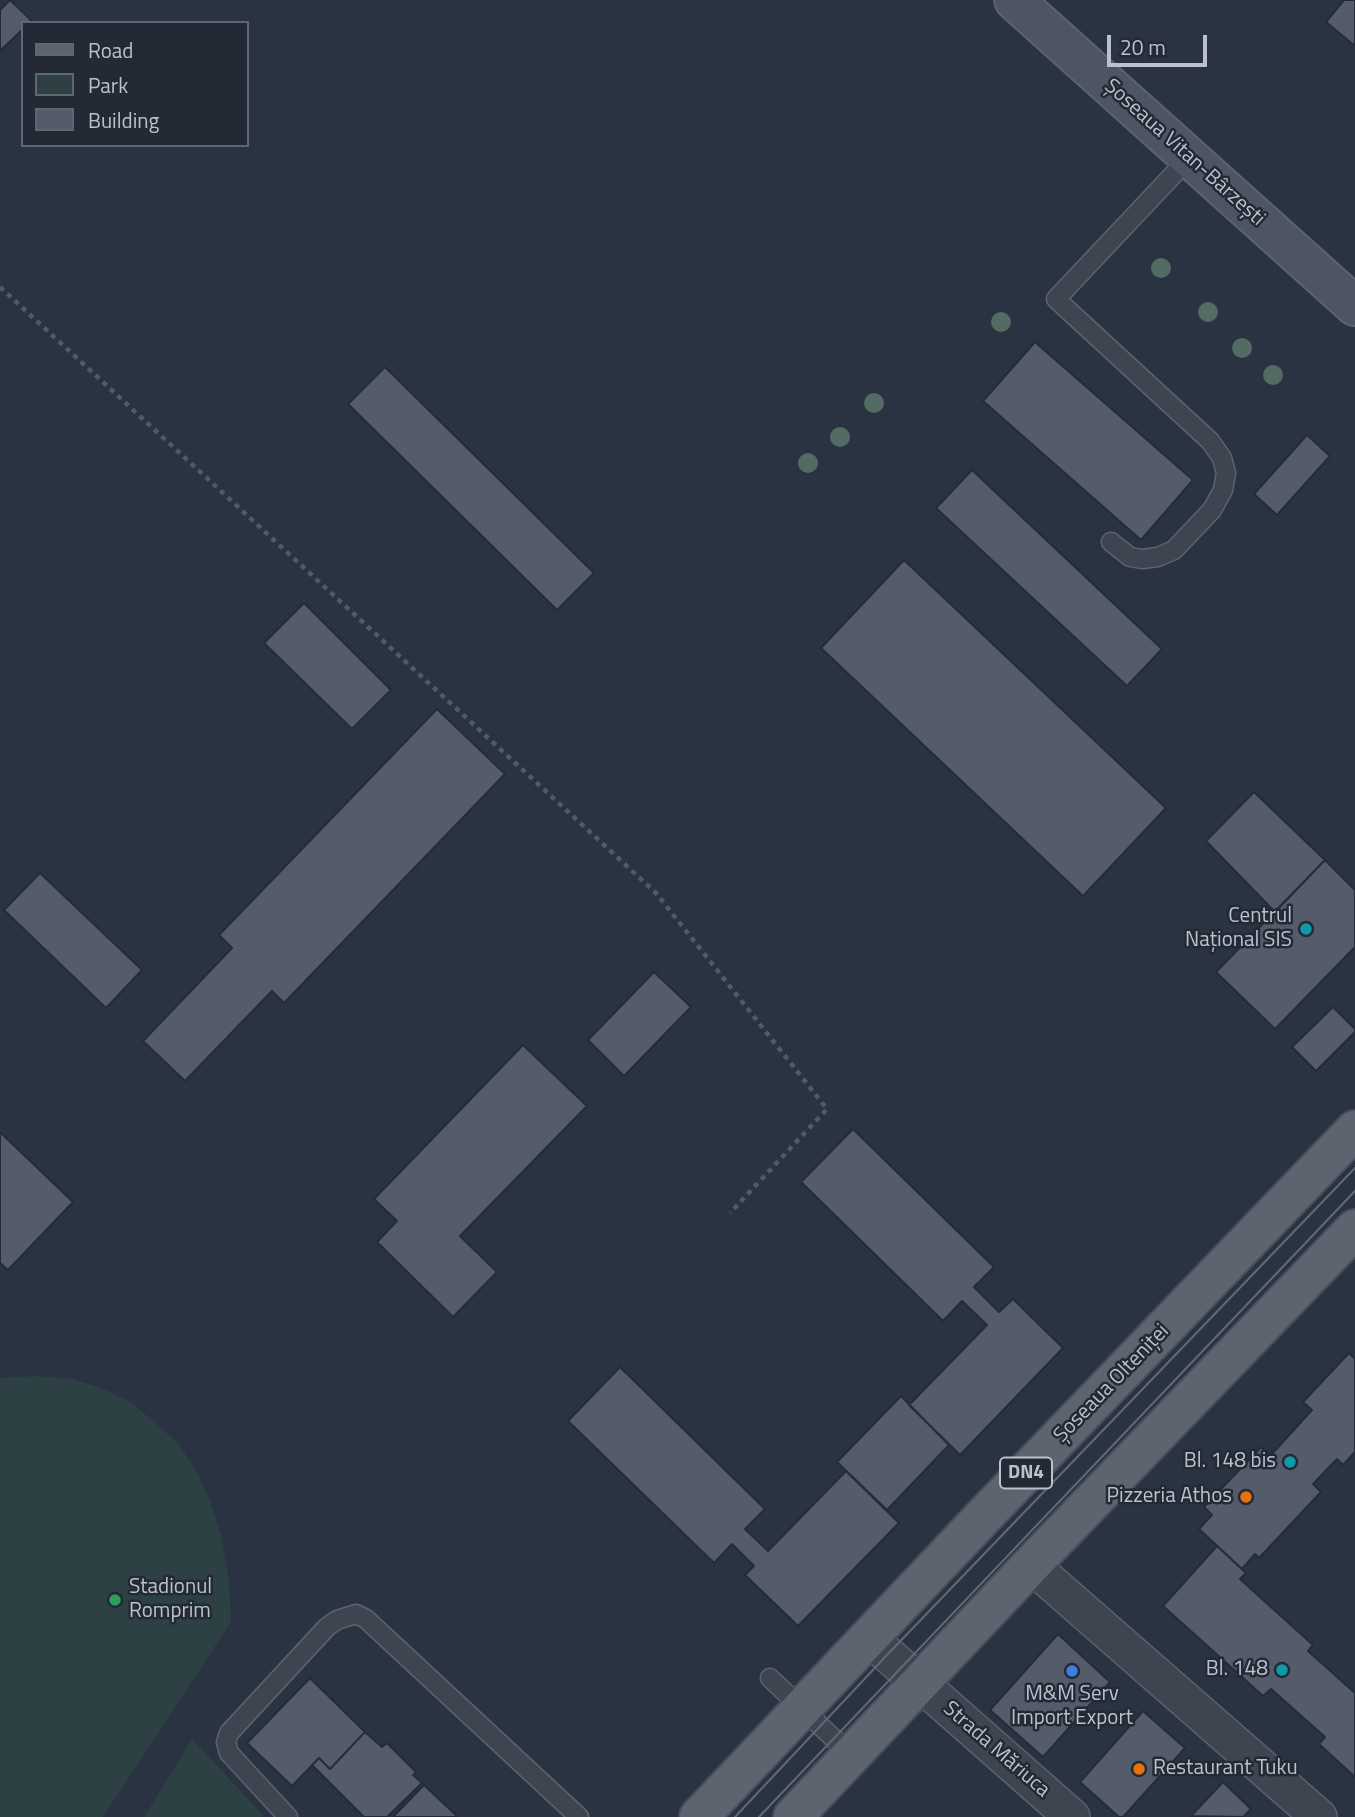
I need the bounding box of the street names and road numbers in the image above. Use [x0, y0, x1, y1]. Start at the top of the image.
street label: Șoseaua Vitan-Bârzești [1099, 74, 1269, 232]
street label: Șoseaua Olteniței [1049, 1320, 1175, 1448]
road number: DN4 [1000, 1457, 1052, 1488]
street label: Strada Măriuca [937, 1697, 1055, 1803]

